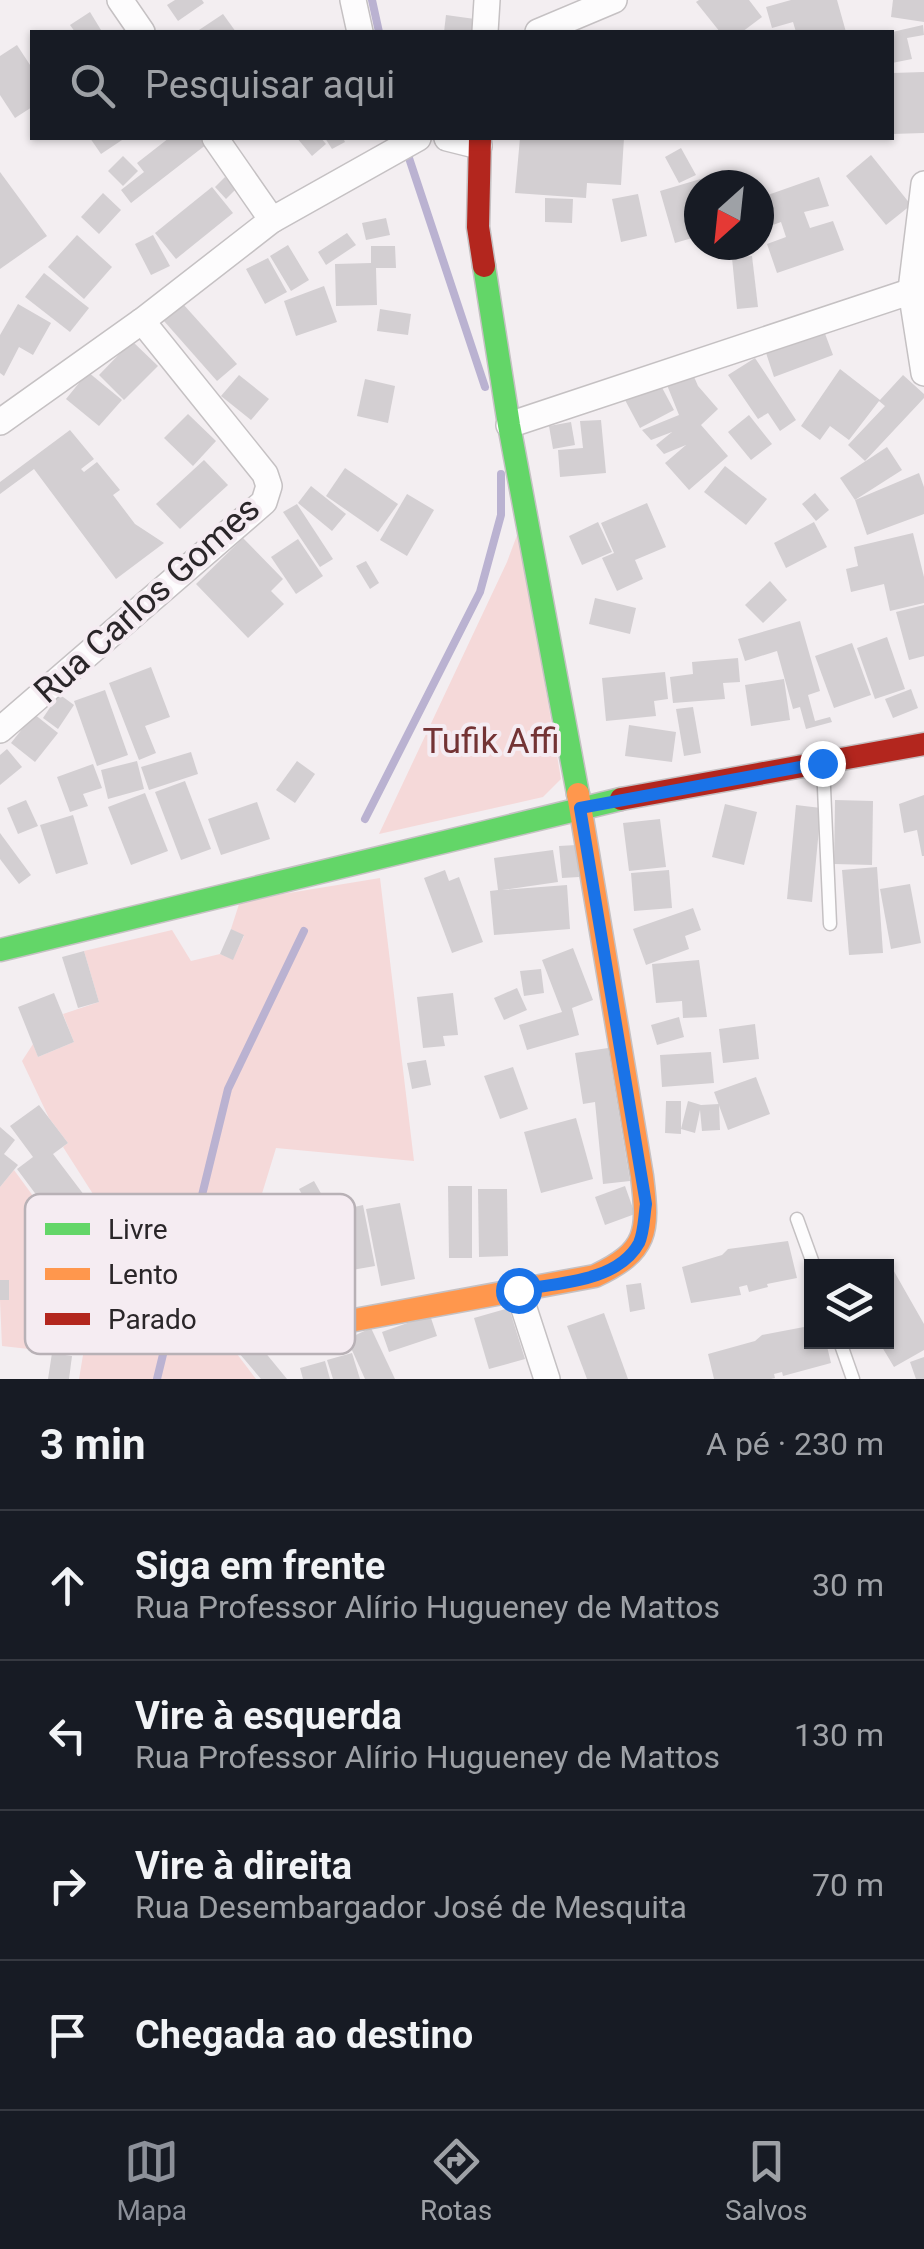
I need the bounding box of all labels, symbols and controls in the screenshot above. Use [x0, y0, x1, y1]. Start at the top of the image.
search box [30, 30, 894, 140]
icon: search [65, 58, 120, 113]
text: Pesquisar aqui [145, 63, 395, 107]
north arrow [684, 170, 774, 260]
street label: Rua Carlos Gomes [26, 488, 268, 712]
park label: Tufik Affi [422, 721, 560, 762]
route end [800, 741, 846, 787]
legend [25, 1194, 355, 1354]
text: Livre [108, 1213, 168, 1246]
text: Lento [108, 1258, 178, 1291]
map controls [804, 1259, 894, 1349]
button: layers [804, 1259, 894, 1349]
route start [496, 1268, 542, 1314]
text: Parado [108, 1303, 197, 1336]
text: 3 min [40, 1420, 146, 1469]
text: A pé · 230 m [706, 1425, 884, 1463]
text: Siga em frente [135, 1544, 385, 1588]
icon: ahead [40, 1558, 95, 1613]
text: 30 m [812, 1566, 884, 1604]
text: Rua Professor Alírio Hugueney de Mattos [135, 1588, 720, 1626]
text: Vire à esquerda [135, 1694, 402, 1738]
icon: left [40, 1708, 95, 1763]
text: 130 m [794, 1716, 884, 1754]
text: Rua Professor Alírio Hugueney de Mattos [135, 1738, 720, 1776]
text: Vire à direita [135, 1844, 352, 1888]
icon: right [40, 1858, 95, 1913]
text: 70 m [812, 1866, 884, 1904]
text: Rua Desembargador José de Mesquita [135, 1888, 687, 1926]
icon: arrive [40, 2008, 95, 2063]
text: Chegada ao destino [135, 2013, 473, 2057]
tab: Mapa [116, 2134, 187, 2227]
tab: Rotas [420, 2134, 492, 2227]
tab: Salvos [725, 2134, 808, 2227]

